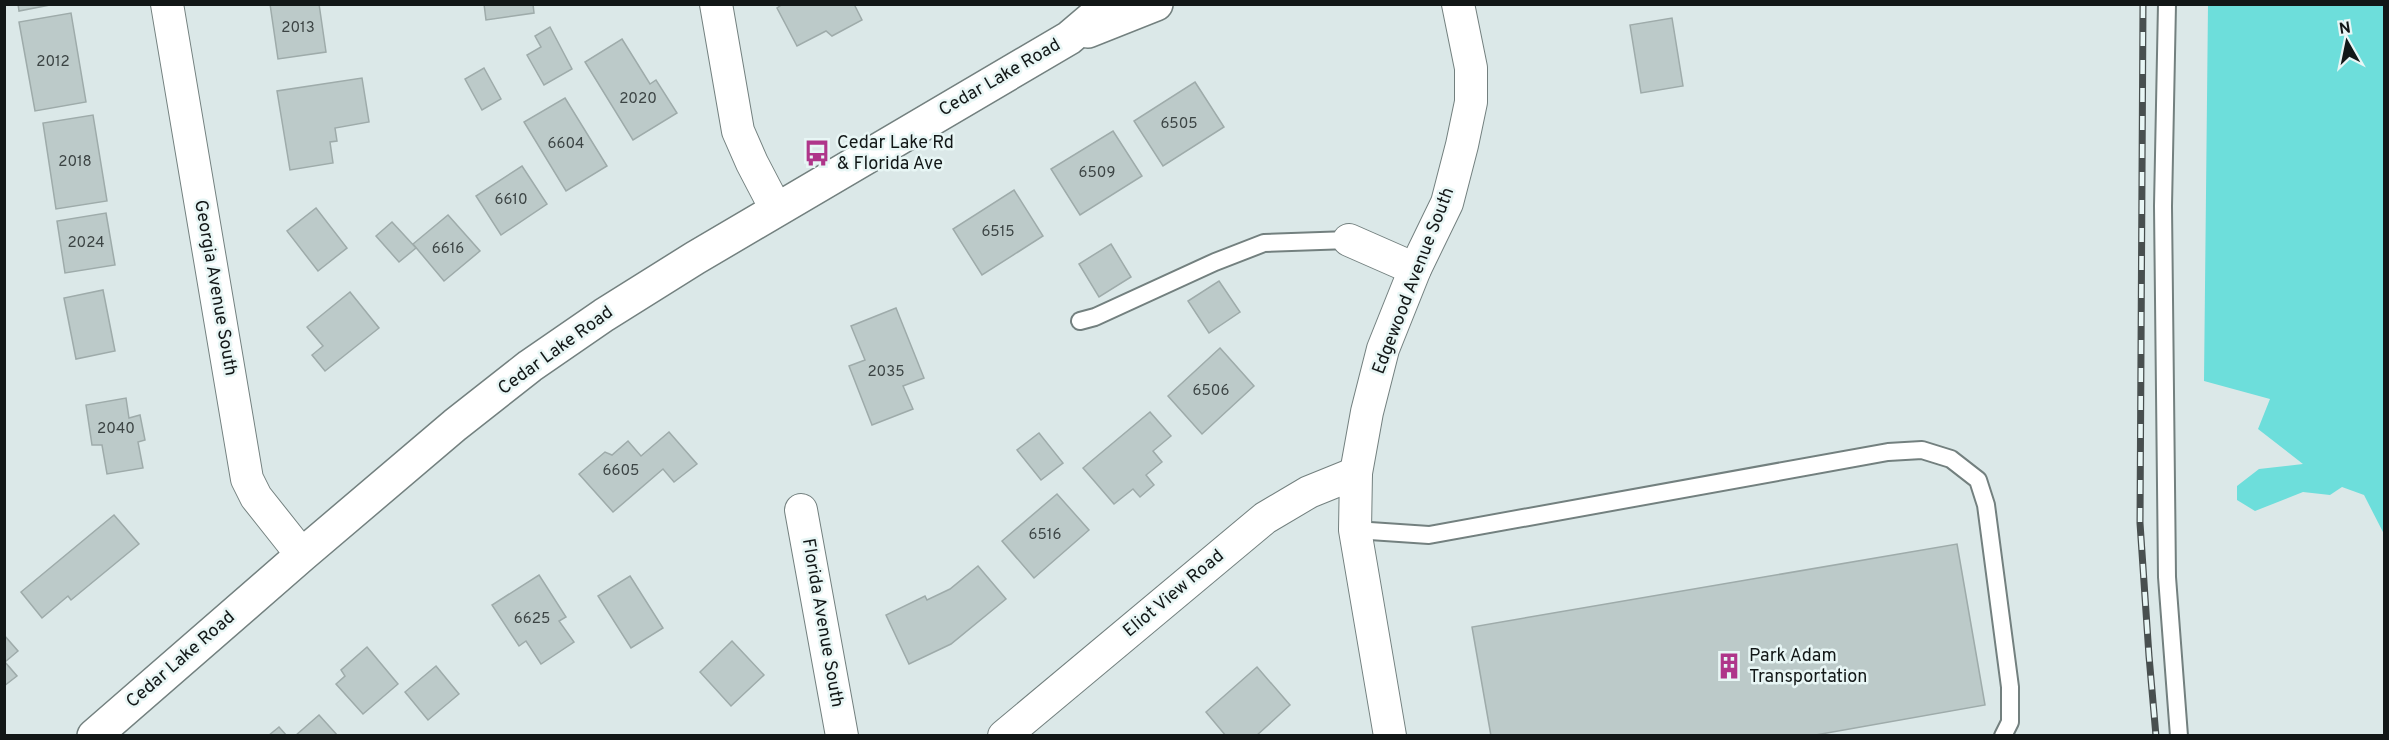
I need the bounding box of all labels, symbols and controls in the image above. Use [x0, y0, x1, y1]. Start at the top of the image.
north arrow [2317, 12, 2377, 72]
text: N [2338, 18, 2352, 40]
house number: 2013 [281, 19, 315, 38]
street label: Cedar Lake Road [935, 34, 1065, 122]
house number: 2012 [36, 53, 70, 72]
house number: 2020 [619, 90, 657, 109]
house number: 6505 [1160, 115, 1198, 134]
place label: Cedar Lake Rd & Florida Ave [837, 132, 954, 176]
house number: 6604 [548, 135, 584, 154]
bus stop icon: Cedar Lake Rd & Florida Ave [802, 138, 832, 168]
house number: 2018 [58, 153, 92, 172]
house number: 6509 [1079, 164, 1115, 183]
street label: Edgewood Avenue South [1368, 184, 1460, 378]
house number: 6610 [494, 191, 528, 210]
street label: Georgia Avenue South [188, 198, 242, 378]
house number: 6515 [981, 223, 1015, 242]
house number: 2024 [67, 234, 105, 253]
house number: 6616 [432, 240, 464, 259]
street label: Cedar Lake Road [494, 301, 618, 401]
house number: 2035 [867, 363, 905, 382]
house number: 6506 [1193, 382, 1229, 401]
house number: 2040 [97, 420, 135, 439]
house number: 6605 [603, 462, 639, 481]
house number: 6516 [1029, 526, 1061, 545]
street label: Florida Avenue South [796, 537, 848, 709]
street label: Eliot View Road [1119, 545, 1229, 643]
street label: Cedar Lake Road [122, 606, 240, 714]
house number: 6625 [514, 610, 550, 629]
place label: Park Adam Transportation [1749, 645, 1867, 689]
building icon: Park Adam Transportation [1714, 651, 1744, 681]

